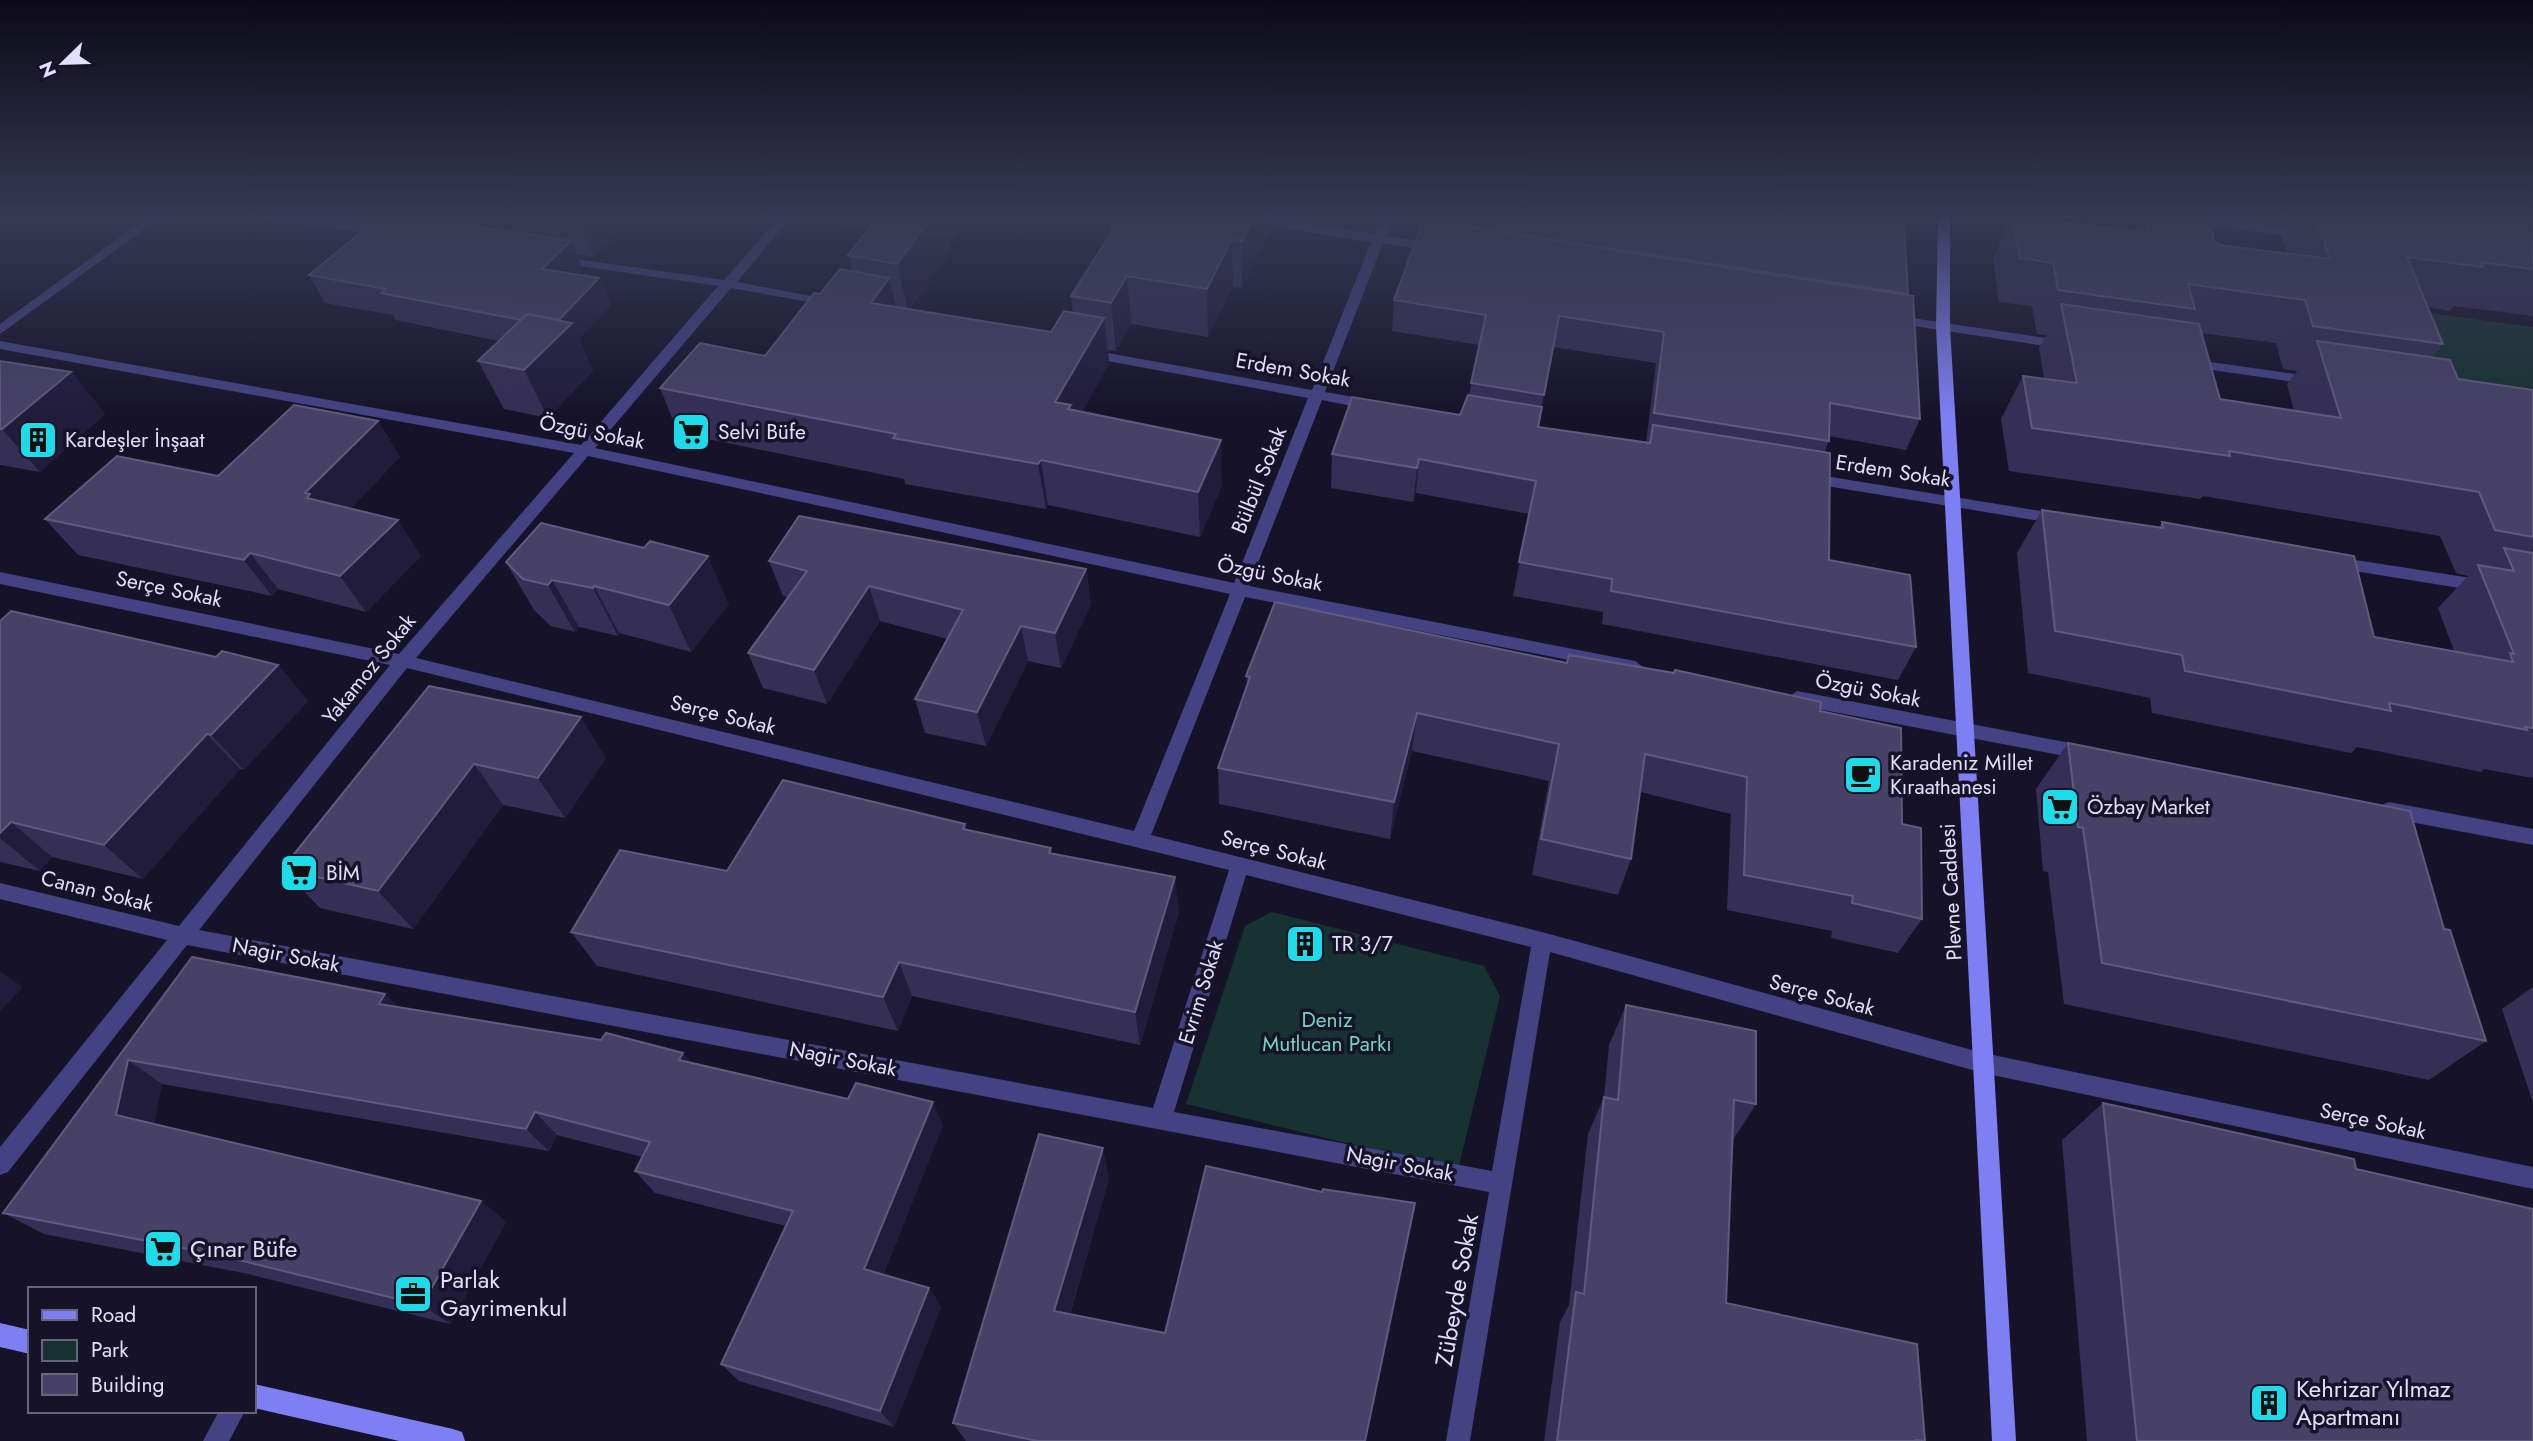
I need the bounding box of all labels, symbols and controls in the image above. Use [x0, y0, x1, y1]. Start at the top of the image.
north arrow [28, 28, 98, 98]
text: N [32, 57, 63, 82]
street label: Erdem Sokak [1233, 345, 1353, 395]
street label: Özgü Sokak [537, 407, 648, 457]
supermarket icon: Selvi Büfe [670, 411, 712, 453]
place label: Selvi Büfe [718, 417, 806, 447]
building icon: Kardeşler İnşaat [17, 419, 59, 461]
street label: Bülbül Sokak [1224, 421, 1294, 538]
place label: Kardeşler İnşaat [65, 425, 204, 455]
street label: Erdem Sokak [1833, 447, 1953, 495]
street label: Özgü Sokak [1215, 549, 1326, 599]
street label: Serçe Sokak [113, 563, 226, 615]
street label: Yakamoz Sokak [315, 607, 423, 731]
street label: Özgü Sokak [1813, 665, 1924, 715]
street label: Serçe Sokak [667, 687, 780, 743]
place label: Karadeniz Millet Kıraathanesi [1890, 748, 2033, 802]
cafe icon: Karadeniz Millet Kıraathanesi [1842, 754, 1884, 796]
supermarket icon: Özbay Market [2039, 786, 2081, 828]
place label: Özbay Market [2087, 792, 2210, 822]
street label: Serçe Sokak [1218, 822, 1331, 878]
street label: Plevne Caddesi [1932, 823, 1970, 961]
supermarket icon: BİM [278, 852, 320, 894]
place label: BİM [326, 858, 360, 888]
street label: Canan Sokak [38, 863, 157, 920]
building icon: TR 3/7 [1284, 923, 1326, 965]
place label: TR 3/7 [1332, 929, 1393, 959]
street label: Nagir Sokak [230, 930, 343, 980]
street label: Evrim Sokak [1171, 935, 1231, 1048]
street label: Serçe Sokak [1766, 967, 1879, 1024]
park label: Deniz Mutlucan Parkı [1262, 1005, 1392, 1059]
street label: Nagir Sokak [787, 1034, 900, 1084]
street label: Serçe Sokak [2317, 1095, 2430, 1147]
street label: Nagir Sokak [1344, 1139, 1457, 1189]
street label: Zübeyde Sokak [1426, 1211, 1487, 1369]
supermarket icon: Çınar Büfe [142, 1228, 184, 1270]
place label: Çınar Büfe [190, 1231, 297, 1266]
place label: Parlak Gayrimenkul [440, 1262, 567, 1325]
office icon: Parlak Gayrimenkul [392, 1273, 434, 1315]
legend [28, 1287, 256, 1413]
text: Road [91, 1300, 136, 1330]
text: Park [91, 1335, 129, 1365]
text: Building [91, 1370, 164, 1400]
place label: Kehrizar Yılmaz Apartmanı [2296, 1371, 2451, 1434]
building icon: Kehrizar Yılmaz Apartmanı [2248, 1382, 2290, 1424]

